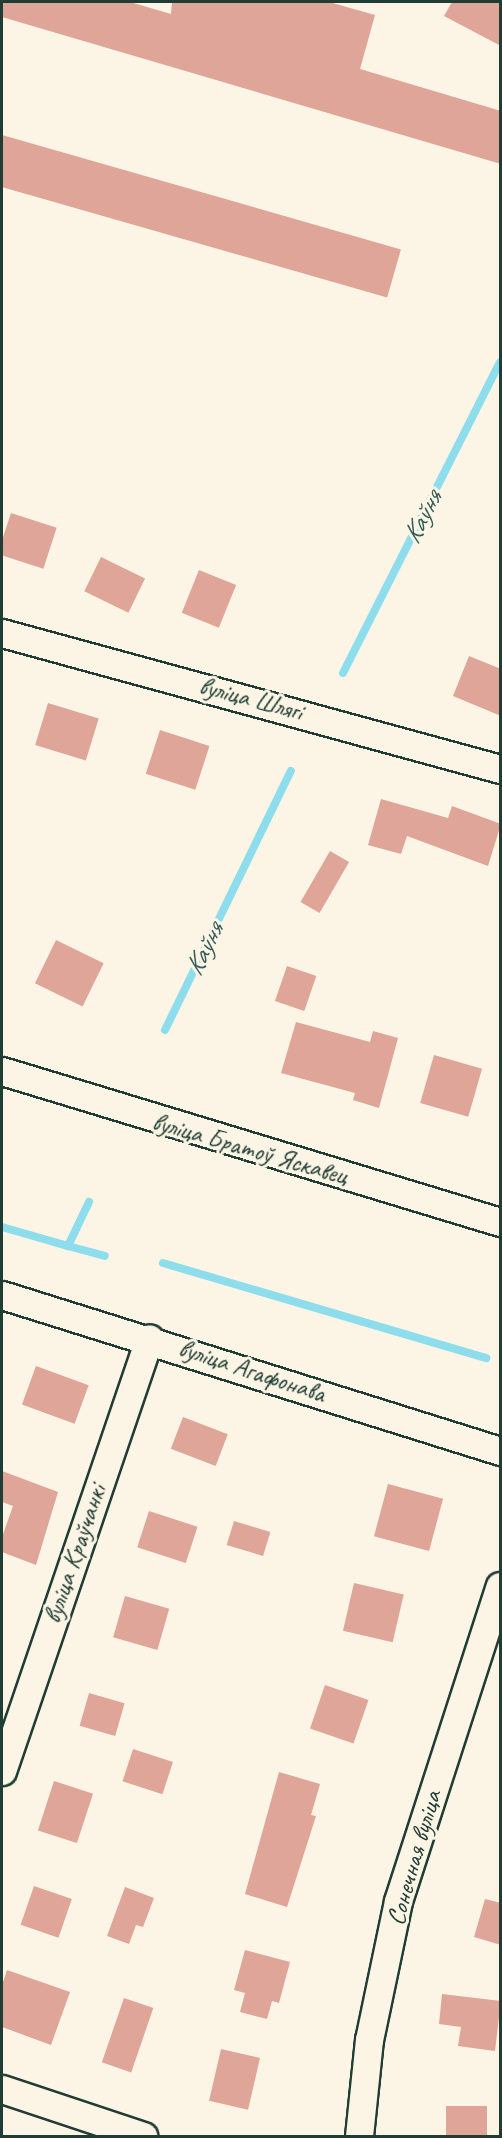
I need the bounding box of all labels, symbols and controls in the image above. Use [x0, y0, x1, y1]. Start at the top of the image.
water label: Каўня [395, 485, 449, 549]
street label: вуліца Шлягі [194, 670, 308, 728]
water label: Каўня [177, 917, 231, 981]
street label: вуліца Братоў Яскавец [148, 1106, 352, 1192]
street label: вуліца Агафонава [175, 1333, 329, 1409]
street label: вуліца Краўчанкі [36, 1480, 114, 1628]
street label: Сонечная вуліца [380, 1787, 448, 1929]

